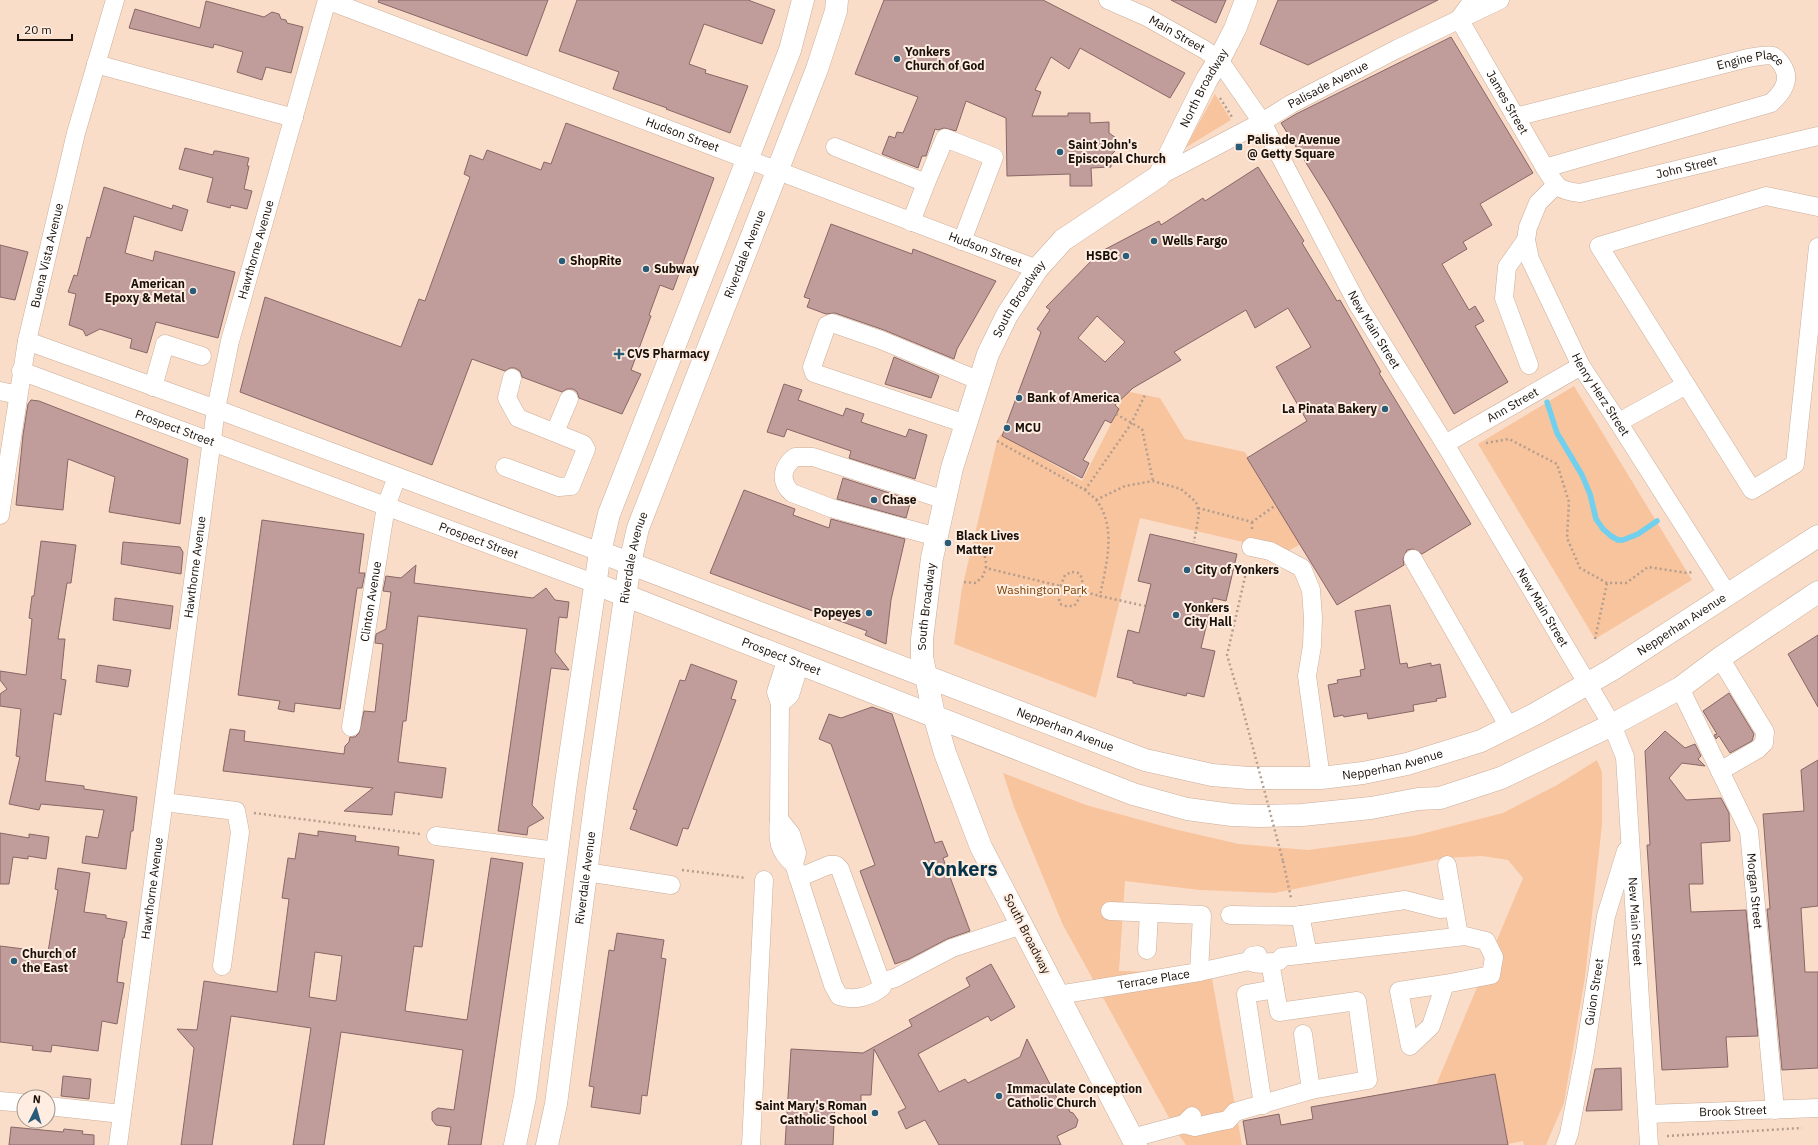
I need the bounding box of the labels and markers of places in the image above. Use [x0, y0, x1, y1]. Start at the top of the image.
place label: Yonkers Church of God [905, 44, 985, 73]
marker: Yonkers Church of God [892, 54, 902, 64]
place label: Palisade Avenue @ Getty Square [1247, 132, 1341, 161]
place label: Saint John's Episcopal Church [1068, 137, 1166, 166]
marker: Palisade Avenue @ Getty Square [1234, 142, 1244, 152]
marker: Saint John's Episcopal Church [1055, 147, 1065, 157]
place label: Wells Fargo [1162, 233, 1228, 248]
marker: Wells Fargo [1149, 236, 1159, 246]
place label: HSBC [1086, 248, 1118, 263]
marker: HSBC [1121, 251, 1131, 261]
place label: ShopRite [570, 253, 622, 268]
marker: ShopRite [557, 256, 567, 266]
place label: Subway [654, 261, 699, 276]
marker: Subway [641, 264, 651, 274]
place label: American Epoxy & Metal [105, 276, 185, 305]
marker: American Epoxy & Metal [188, 286, 198, 296]
place label: CVS Pharmacy [627, 346, 710, 361]
marker: CVS Pharmacy [614, 349, 624, 359]
place label: Bank of America [1027, 390, 1120, 405]
marker: Bank of America [1014, 393, 1024, 403]
place label: La Pinata Bakery [1282, 401, 1378, 416]
marker: La Pinata Bakery [1380, 404, 1390, 414]
place label: MCU [1015, 420, 1041, 435]
marker: MCU [1002, 423, 1012, 433]
place label: Chase [882, 492, 917, 507]
marker: Chase [869, 495, 879, 505]
place label: Black Lives Matter [956, 528, 1019, 557]
marker: Black Lives Matter [943, 538, 953, 548]
place label: City of Yonkers [1195, 562, 1279, 577]
marker: City of Yonkers [1182, 565, 1192, 575]
place label: Yonkers City Hall [1184, 600, 1232, 629]
place label: Popeyes [814, 605, 861, 620]
marker: Popeyes [864, 608, 874, 618]
marker: Yonkers City Hall [1171, 610, 1181, 620]
place label: Church of the East [22, 946, 77, 975]
marker: Church of the East [9, 956, 19, 966]
place label: Immaculate Conception Catholic Church [1007, 1081, 1142, 1110]
marker: Immaculate Conception Catholic Church [994, 1091, 1004, 1101]
place label: Saint Mary's Roman Catholic School [755, 1098, 867, 1127]
marker: Saint Mary's Roman Catholic School [870, 1108, 880, 1118]

